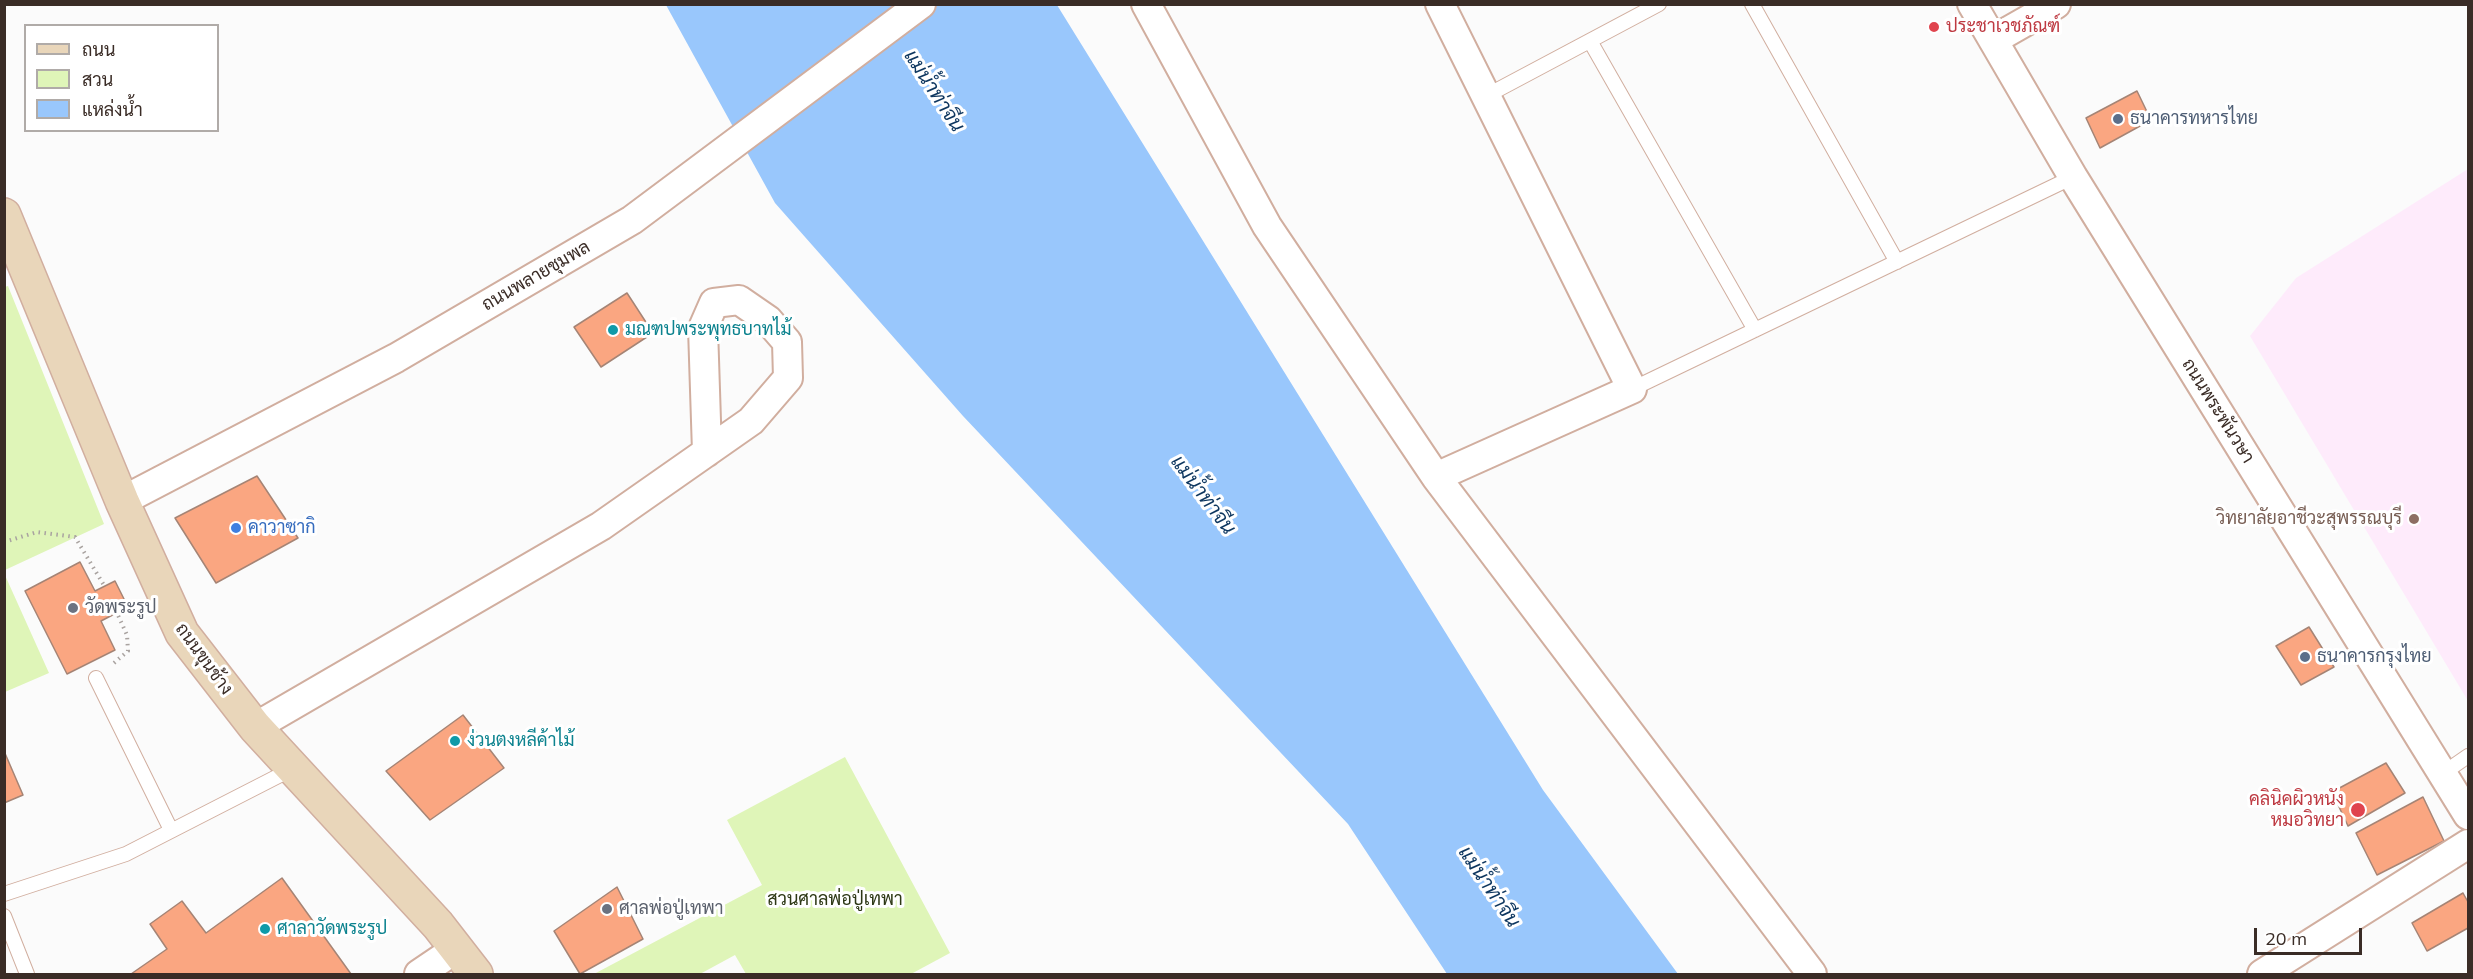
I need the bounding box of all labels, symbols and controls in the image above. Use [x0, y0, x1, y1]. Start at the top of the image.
place label: ประชาเวชภัณฑ์ [1946, 16, 2060, 38]
marker: ประชาเวชภัณฑ์ [1927, 20, 1941, 34]
legend [24, 24, 219, 132]
text: ถนน [82, 38, 115, 61]
water label: แม่น้ำท่าจีน [899, 45, 969, 137]
text: สวน [82, 68, 113, 91]
text: แหล่งน้ำ [82, 98, 143, 121]
place label: ธนาคารทหารไทย [2130, 108, 2258, 130]
marker: ธนาคารทหารไทย [2111, 112, 2125, 126]
street label: ถนนพลายชุมพล [478, 236, 594, 316]
place label: มณฑปพระพุทธบาทไม้ [625, 319, 792, 341]
marker: มณฑปพระพุทธบาทไม้ [606, 323, 620, 337]
street label: ถนนพระพันวษา [2177, 355, 2259, 467]
water label: แม่น้ำท่าจีน [1165, 451, 1241, 539]
place label: วิทยาลัยอาชีวะสุพรรณบุรี [2216, 508, 2402, 530]
marker: วิทยาลัยอาชีวะสุพรรณบุรี [2407, 512, 2421, 526]
place label: คาวาซากิ [248, 517, 316, 539]
marker: คาวาซากิ [229, 521, 243, 535]
place label: วัดพระรูป [85, 597, 157, 619]
marker: วัดพระรูป [66, 601, 80, 615]
street label: ถนนขุนช้าง [171, 619, 237, 699]
place label: ธนาคารกรุงไทย [2317, 646, 2432, 668]
marker: ธนาคารกรุงไทย [2298, 650, 2312, 664]
place label: ง่วนตงหลีค้าไม้ [467, 730, 574, 752]
marker: ง่วนตงหลีค้าไม้ [448, 734, 462, 748]
place label: คลินิคผิวหนัง หมอวิทยา [2249, 789, 2344, 832]
marker: คลินิคผิวหนัง หมอวิทยา [2349, 801, 2367, 819]
water label: แม่น้ำท่าจีน [1453, 842, 1525, 932]
park label: สวนศาลพ่อปู่เทพา [767, 889, 903, 911]
place label: ศาลพ่อปู่เทพา [619, 898, 723, 920]
marker: ศาลพ่อปู่เทพา [600, 902, 614, 916]
scale bar [2257, 916, 2365, 954]
place label: ศาลาวัดพระรูป [277, 918, 387, 940]
marker: ศาลาวัดพระรูป [258, 922, 272, 936]
text: 20 m [2265, 927, 2307, 950]

